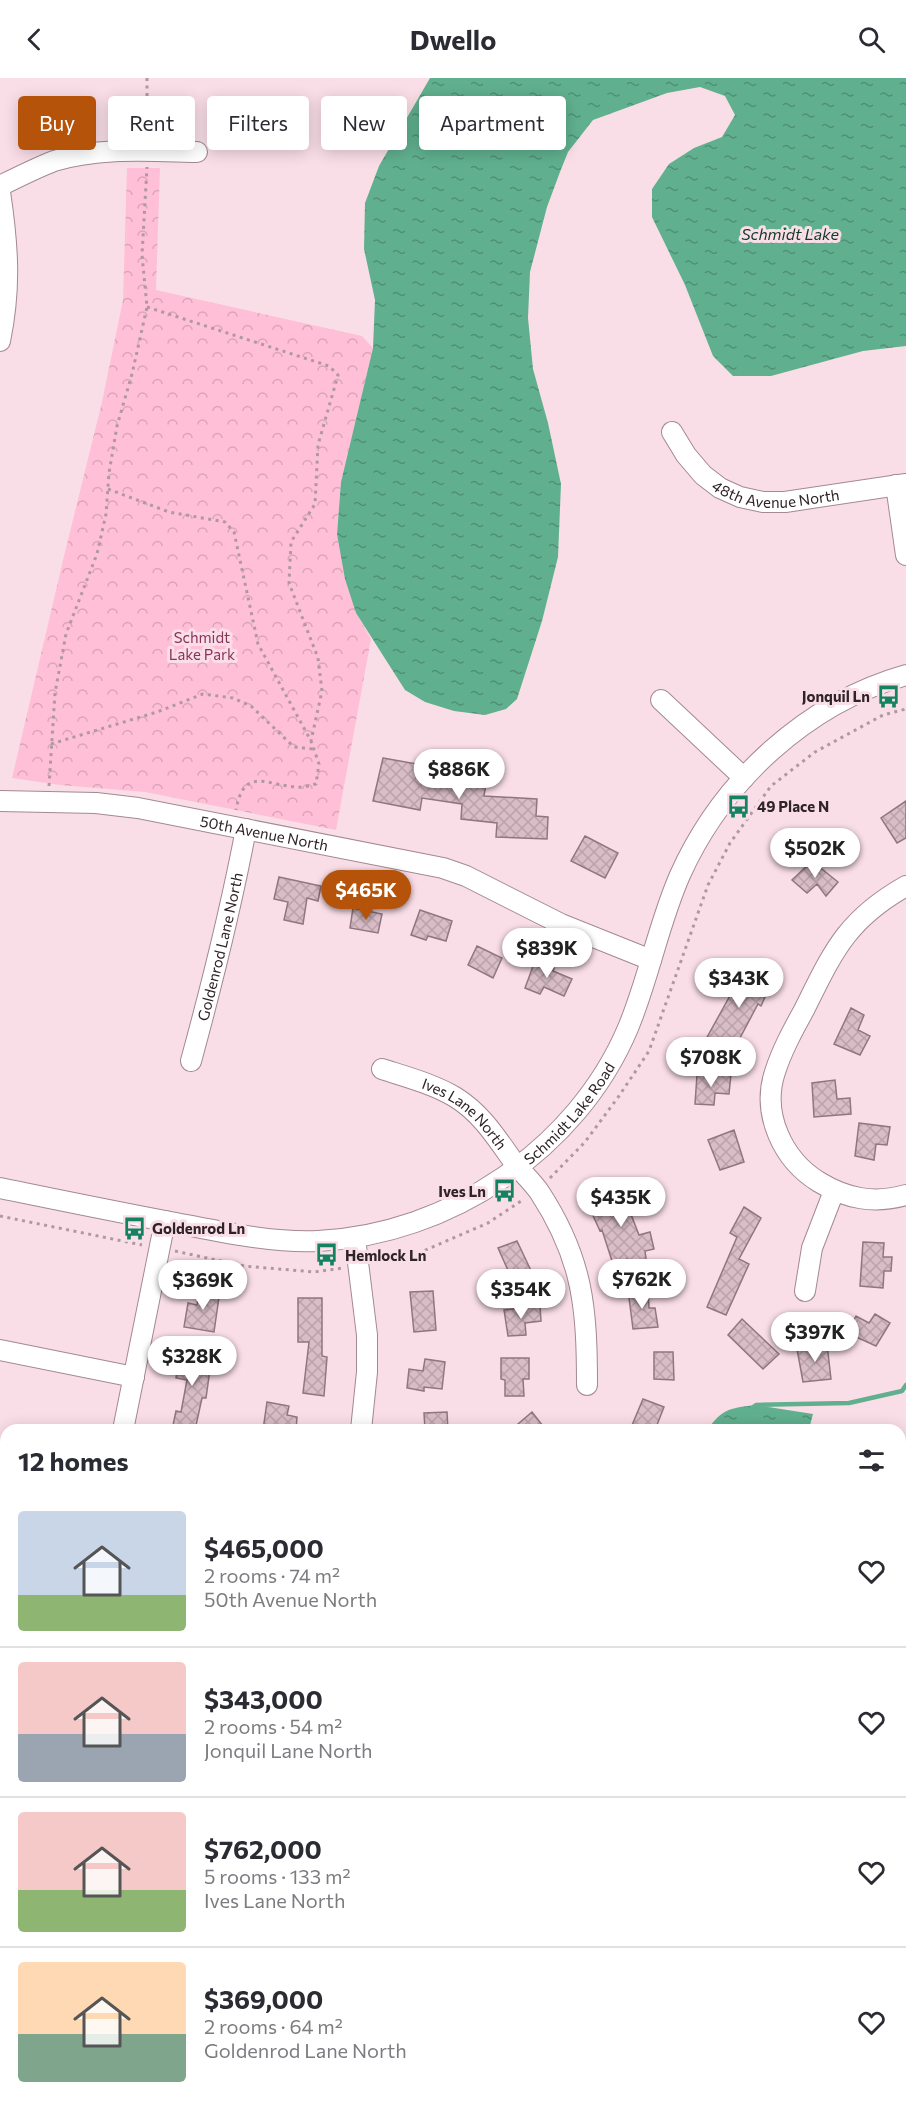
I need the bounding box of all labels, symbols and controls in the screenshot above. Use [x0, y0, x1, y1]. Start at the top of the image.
icon: back [18, 23, 51, 56]
text: Dwello [410, 23, 496, 56]
icon: search [855, 23, 888, 56]
chip: Buy [18, 96, 96, 150]
chip: Rent [108, 96, 195, 150]
chip: Filters [207, 96, 309, 150]
chip: New [321, 96, 407, 150]
chip: Apartment [419, 96, 566, 150]
water label: Schmidt Lake [741, 224, 839, 243]
street label: 48th Avenue North [709, 476, 841, 511]
park label: Schmidt Lake Park [169, 628, 235, 663]
bus stop icon: Jonquil Ln [875, 683, 901, 709]
place label: Jonquil Ln [802, 687, 870, 705]
pin: $886K [417, 749, 501, 800]
text: $886K [428, 756, 490, 780]
bus stop icon: 49 Place N [726, 793, 752, 819]
place label: 49 Place N [757, 797, 829, 815]
street label: 50th Avenue North [199, 811, 330, 854]
pin: $502K [773, 828, 857, 879]
text: $502K [784, 835, 846, 859]
pin: $465K [324, 870, 408, 921]
street label: Goldenrod Lane North [193, 871, 246, 1023]
text: $465K [335, 877, 397, 901]
pin: $839K [505, 928, 589, 979]
text: $839K [516, 935, 578, 959]
pin: $343K [697, 958, 781, 1009]
text: $343K [708, 965, 770, 989]
pin: $708K [669, 1037, 753, 1088]
text: $708K [680, 1044, 742, 1068]
street label: Schmidt Lake Road [520, 1059, 618, 1168]
street label: Ives Lane North [420, 1074, 511, 1153]
pin: $435K [579, 1177, 663, 1228]
bus stop icon: Ives Ln [491, 1178, 517, 1204]
place label: Ives Ln [438, 1182, 486, 1200]
text: $435K [590, 1184, 652, 1208]
bus stop icon: Goldenrod Ln [121, 1215, 147, 1241]
place label: Goldenrod Ln [152, 1219, 245, 1237]
bus stop icon: Hemlock Ln [314, 1242, 340, 1268]
place label: Hemlock Ln [345, 1246, 426, 1264]
pin: $762K [600, 1259, 684, 1310]
pin: $369K [161, 1260, 245, 1311]
text: $762K [612, 1266, 672, 1290]
text: $369K [172, 1267, 234, 1291]
pin: $354K [479, 1269, 563, 1320]
text: $354K [490, 1276, 552, 1300]
pin: $397K [773, 1312, 857, 1363]
text: $397K [785, 1319, 845, 1343]
pin: $328K [150, 1336, 234, 1387]
text: $328K [162, 1343, 222, 1367]
icon: filters [855, 1444, 888, 1477]
text: 12 homes [18, 1445, 129, 1476]
text: $465,000 [204, 1532, 324, 1563]
icon: home [66, 1535, 138, 1607]
icon: heart [855, 1555, 888, 1588]
text: 2 rooms · 74 m² [204, 1563, 340, 1587]
text: 50th Avenue North [204, 1587, 377, 1611]
text: $343,000 [204, 1683, 323, 1714]
icon: home [66, 1686, 138, 1758]
icon: heart [855, 1706, 888, 1739]
text: 2 rooms · 54 m² [204, 1714, 342, 1738]
text: Jonquil Lane North [204, 1738, 373, 1762]
text: $762,000 [204, 1833, 322, 1864]
icon: home [66, 1836, 138, 1908]
icon: heart [855, 1856, 888, 1889]
text: 5 rooms · 133 m² [204, 1864, 350, 1888]
text: Ives Lane North [204, 1888, 345, 1912]
text: $369,000 [204, 1983, 323, 2014]
icon: home [66, 1986, 138, 2058]
icon: heart [855, 2006, 888, 2039]
text: 2 rooms · 64 m² [204, 2014, 343, 2038]
text: Goldenrod Lane North [204, 2038, 407, 2062]

